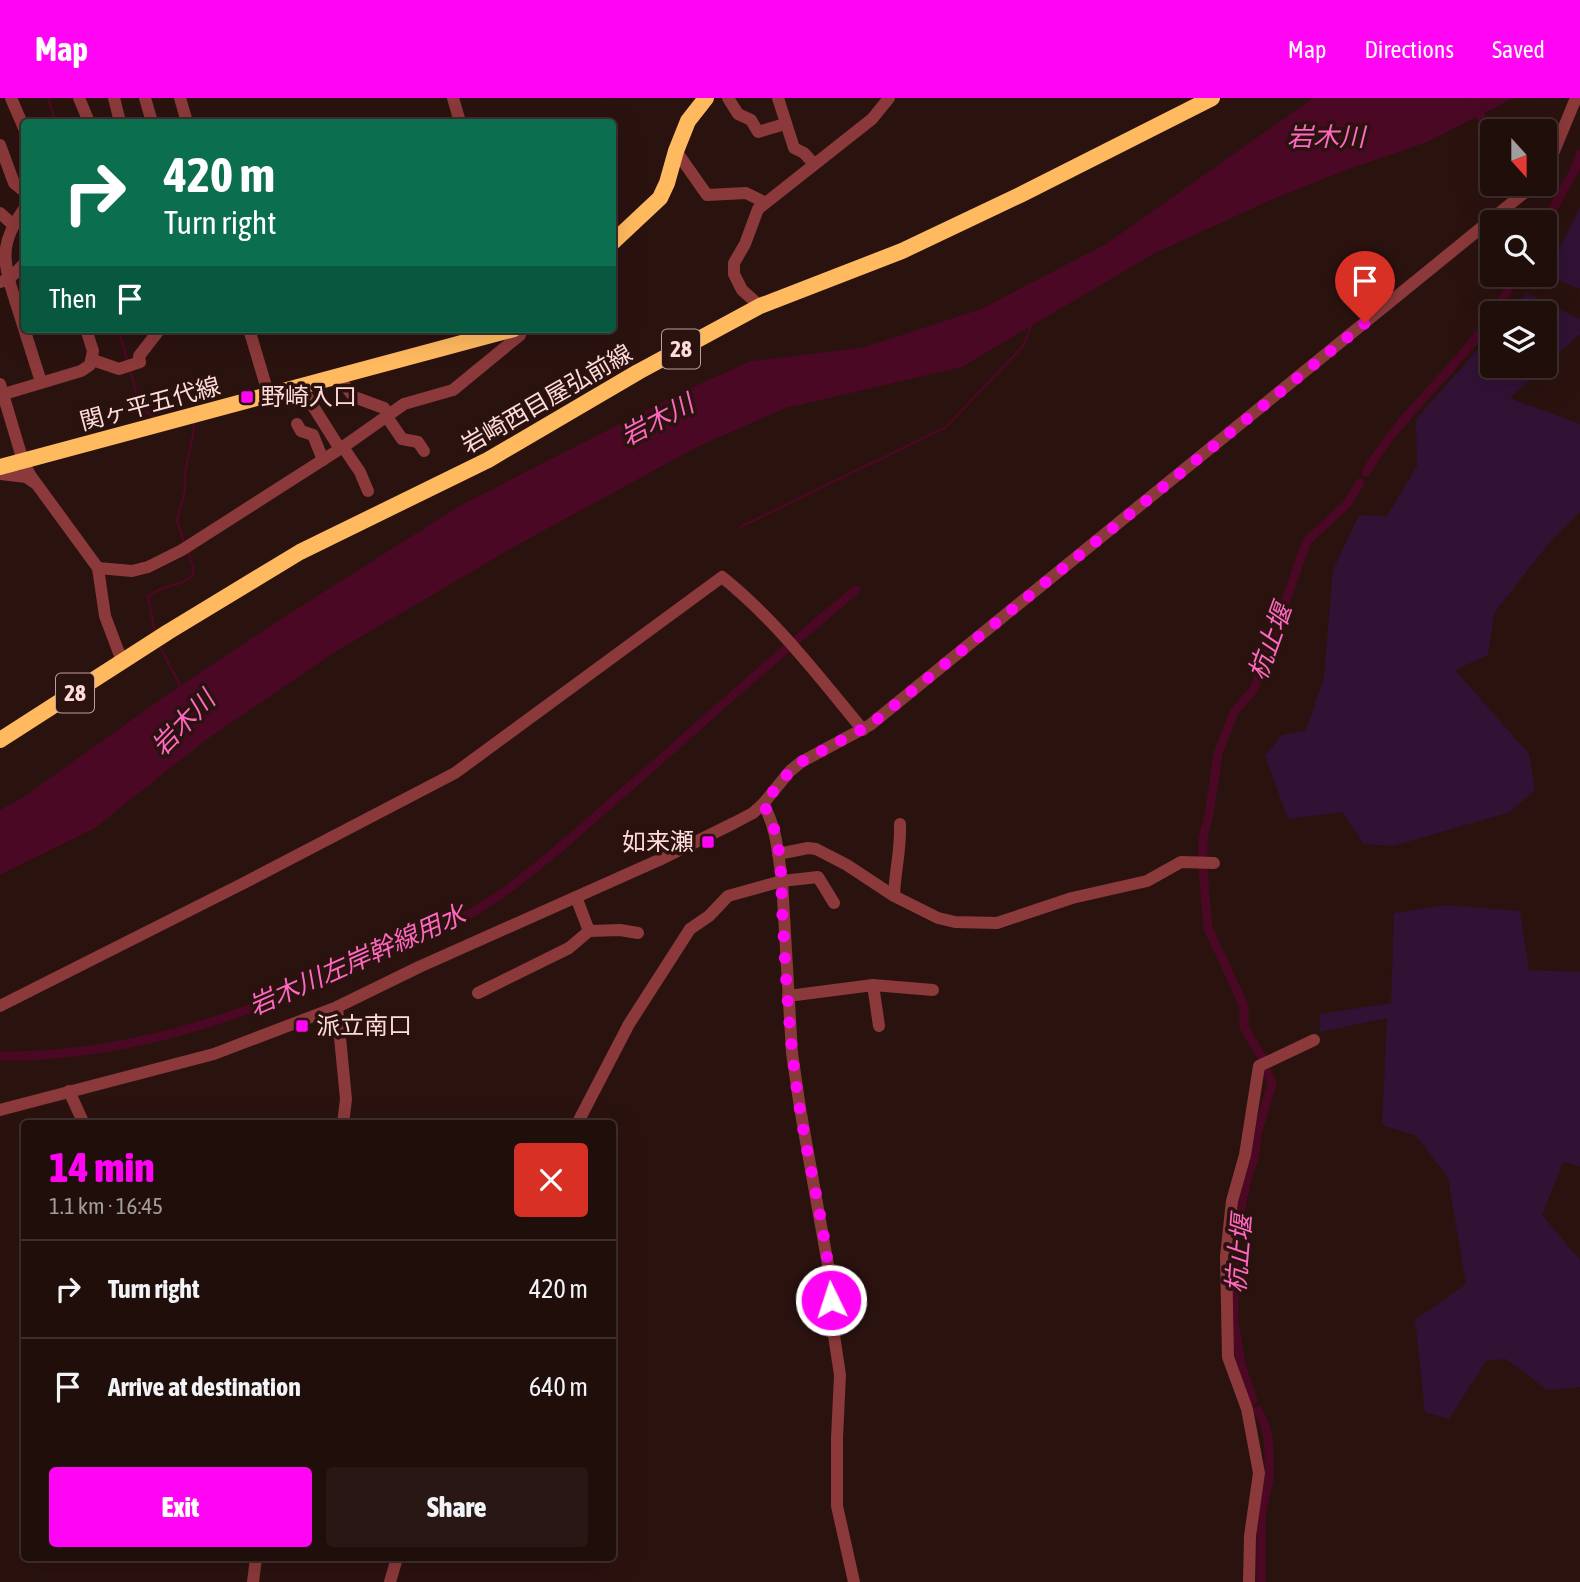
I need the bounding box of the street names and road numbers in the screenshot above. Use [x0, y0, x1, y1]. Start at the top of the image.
road number: 28 [662, 330, 700, 368]
street label: 岩崎西目屋弘前線 [457, 339, 637, 458]
street label: 関ヶ平五代線 [77, 372, 223, 435]
road number: 28 [56, 674, 94, 712]

